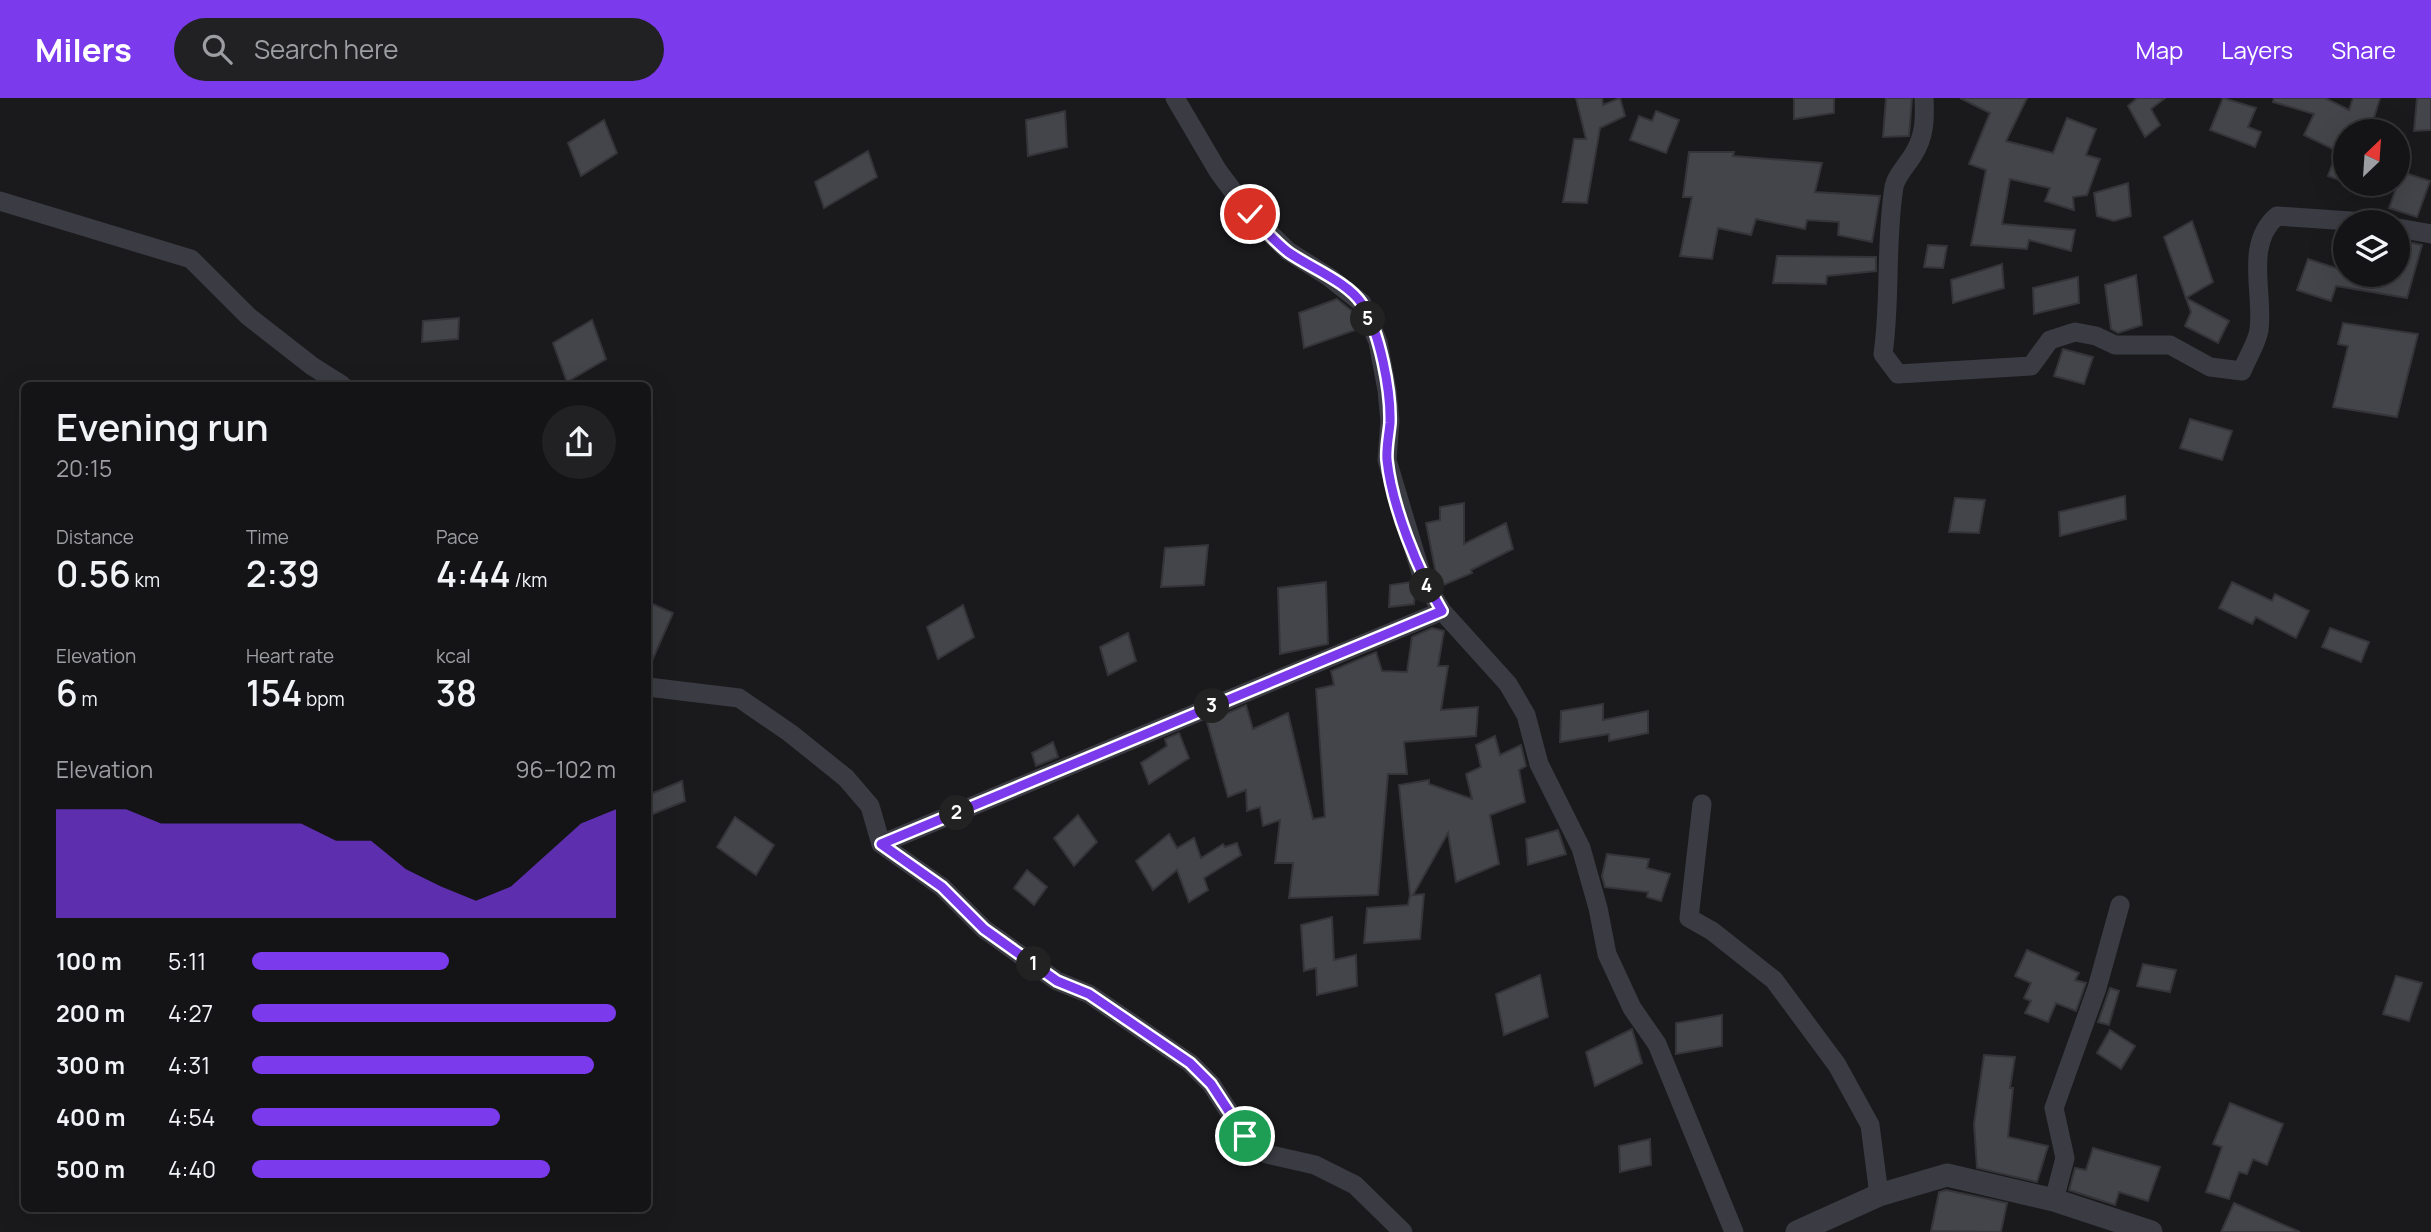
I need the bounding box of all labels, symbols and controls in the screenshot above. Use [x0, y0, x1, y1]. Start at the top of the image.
search box [174, 18, 664, 81]
text: Milers [35, 27, 132, 72]
icon: search [198, 30, 236, 68]
text: Search here [254, 31, 399, 67]
text: Map [2136, 33, 2183, 66]
text: Layers [2221, 33, 2293, 66]
text: Share [2331, 33, 2396, 66]
north arrow [2333, 119, 2410, 196]
map controls [2333, 119, 2410, 287]
pin [1220, 184, 1280, 244]
icon: check [1231, 195, 1269, 233]
button: layers [2333, 210, 2410, 287]
pin: 5 [1350, 302, 1386, 336]
text: 5 [1362, 305, 1373, 331]
text: Evening run [56, 400, 269, 452]
button: share [542, 405, 616, 479]
text: 20:15 [56, 452, 112, 484]
text: Distance [56, 524, 134, 550]
text: Time [246, 524, 289, 550]
text: Pace [436, 524, 479, 550]
text: 0.56 [56, 550, 131, 598]
text: 2:39 [246, 550, 320, 598]
text: 4:44 [436, 550, 511, 598]
text: km [131, 567, 160, 593]
text: /km [511, 567, 547, 593]
pin: 4 [1410, 568, 1444, 603]
text: 4 [1421, 572, 1432, 598]
text: Elevation [56, 643, 136, 669]
text: Heart rate [246, 643, 334, 669]
text: kcal [436, 643, 471, 669]
text: 6 [56, 669, 78, 717]
text: 154 [246, 669, 302, 717]
text: 38 [436, 669, 477, 717]
text: m [78, 686, 98, 712]
text: bpm [302, 686, 345, 712]
pin: 3 [1194, 688, 1230, 724]
text: 3 [1206, 692, 1217, 718]
text: Elevation [56, 753, 153, 785]
text: 96–102 m [515, 753, 616, 785]
pin: 2 [940, 796, 974, 830]
text: 2 [951, 799, 962, 825]
text: 100 m [56, 945, 122, 977]
text: 5:11 [168, 945, 206, 977]
pin: 1 [1016, 946, 1052, 982]
text: 1 [1029, 950, 1038, 976]
text: 200 m [56, 997, 125, 1029]
text: 4:27 [168, 997, 213, 1029]
text: 300 m [56, 1049, 125, 1081]
text: 4:31 [168, 1049, 210, 1081]
text: 400 m [56, 1101, 126, 1133]
text: 4:54 [168, 1101, 215, 1133]
pin [1215, 1106, 1275, 1166]
icon: arrive [1226, 1117, 1264, 1155]
text: 500 m [56, 1153, 125, 1185]
text: 4:40 [168, 1153, 216, 1185]

